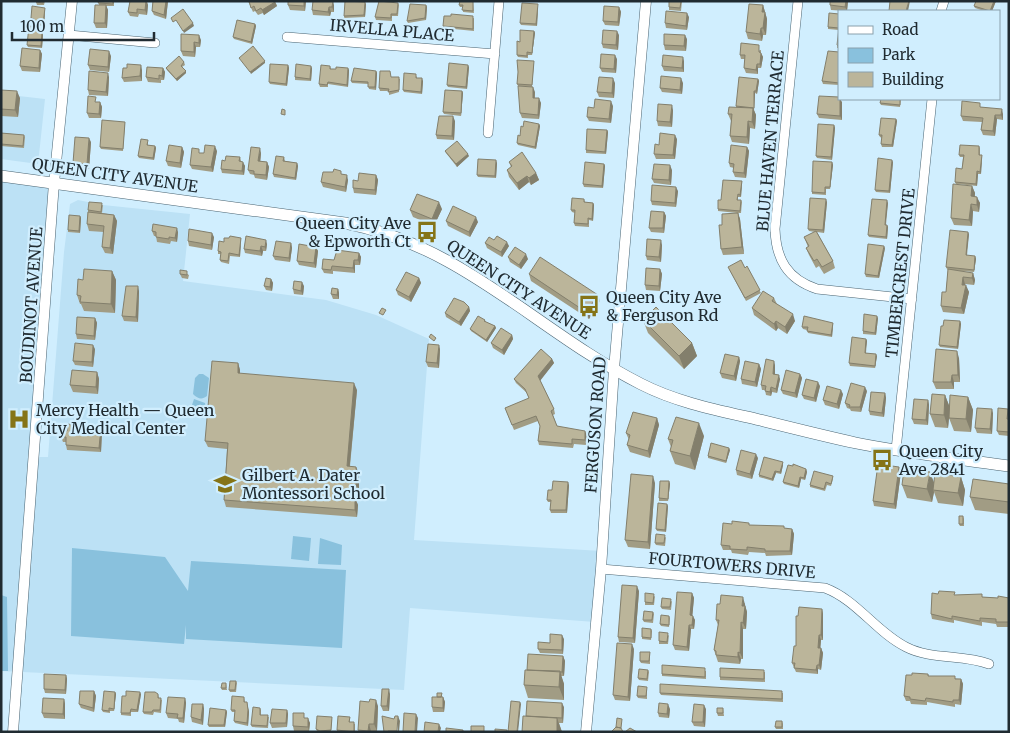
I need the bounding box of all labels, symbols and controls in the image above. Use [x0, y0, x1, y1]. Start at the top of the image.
scale bar [12, 10, 155, 42]
legend [838, 10, 1000, 100]
street label: IRVELLA PLACE [329, 15, 456, 45]
text: 100 m [20, 17, 64, 36]
text: Road [882, 20, 918, 39]
text: Park [882, 45, 916, 64]
street label: BLUE HAVEN TERRACE [752, 49, 788, 232]
text: Building [882, 70, 944, 89]
street label: QUEEN CITY AVENUE [31, 153, 200, 197]
street label: TIMBERCREST DRIVE [881, 186, 919, 359]
place label: Queen City Ave & Epworth Ct [296, 213, 412, 251]
bus stop icon: Queen City Ave & Epworth Ct [414, 219, 440, 245]
street label: BOUDINOT AVENUE [16, 225, 46, 384]
street label: QUEEN CITY AVENUE [443, 235, 595, 343]
place label: Queen City Ave & Ferguson Rd [606, 287, 721, 325]
bus stop icon: Queen City Ave & Ferguson Rd [576, 293, 602, 319]
street label: FERGUSON ROAD [580, 356, 610, 494]
place label: Mercy Health — Queen City Medical Center [36, 400, 215, 438]
hospital icon: Mercy Health — Queen City Medical Center [6, 406, 32, 432]
place label: Queen City Ave 2841 [898, 441, 984, 479]
bus stop icon: Queen City Ave 2841 [869, 447, 895, 473]
place label: Gilbert A. Dater Montessori School [242, 465, 385, 503]
school or university icon: Gilbert A. Dater Montessori School [212, 471, 238, 497]
street label: FOURTOWERS DRIVE [648, 548, 817, 582]

